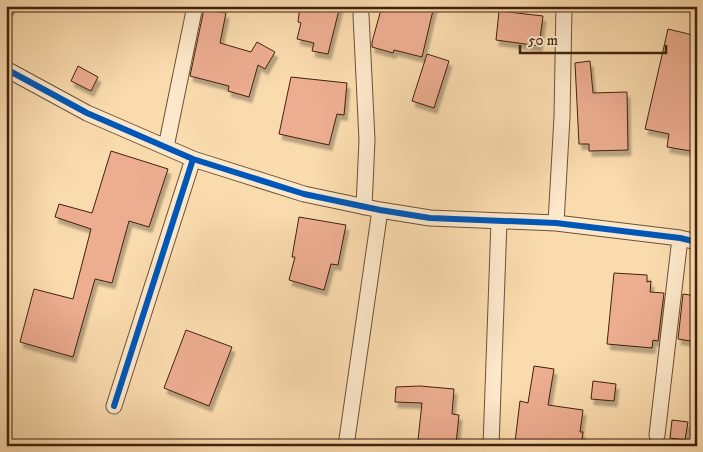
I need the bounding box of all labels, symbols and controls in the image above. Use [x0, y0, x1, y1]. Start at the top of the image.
scale bar [520, 22, 667, 54]
text: 50 m [528, 31, 558, 50]

